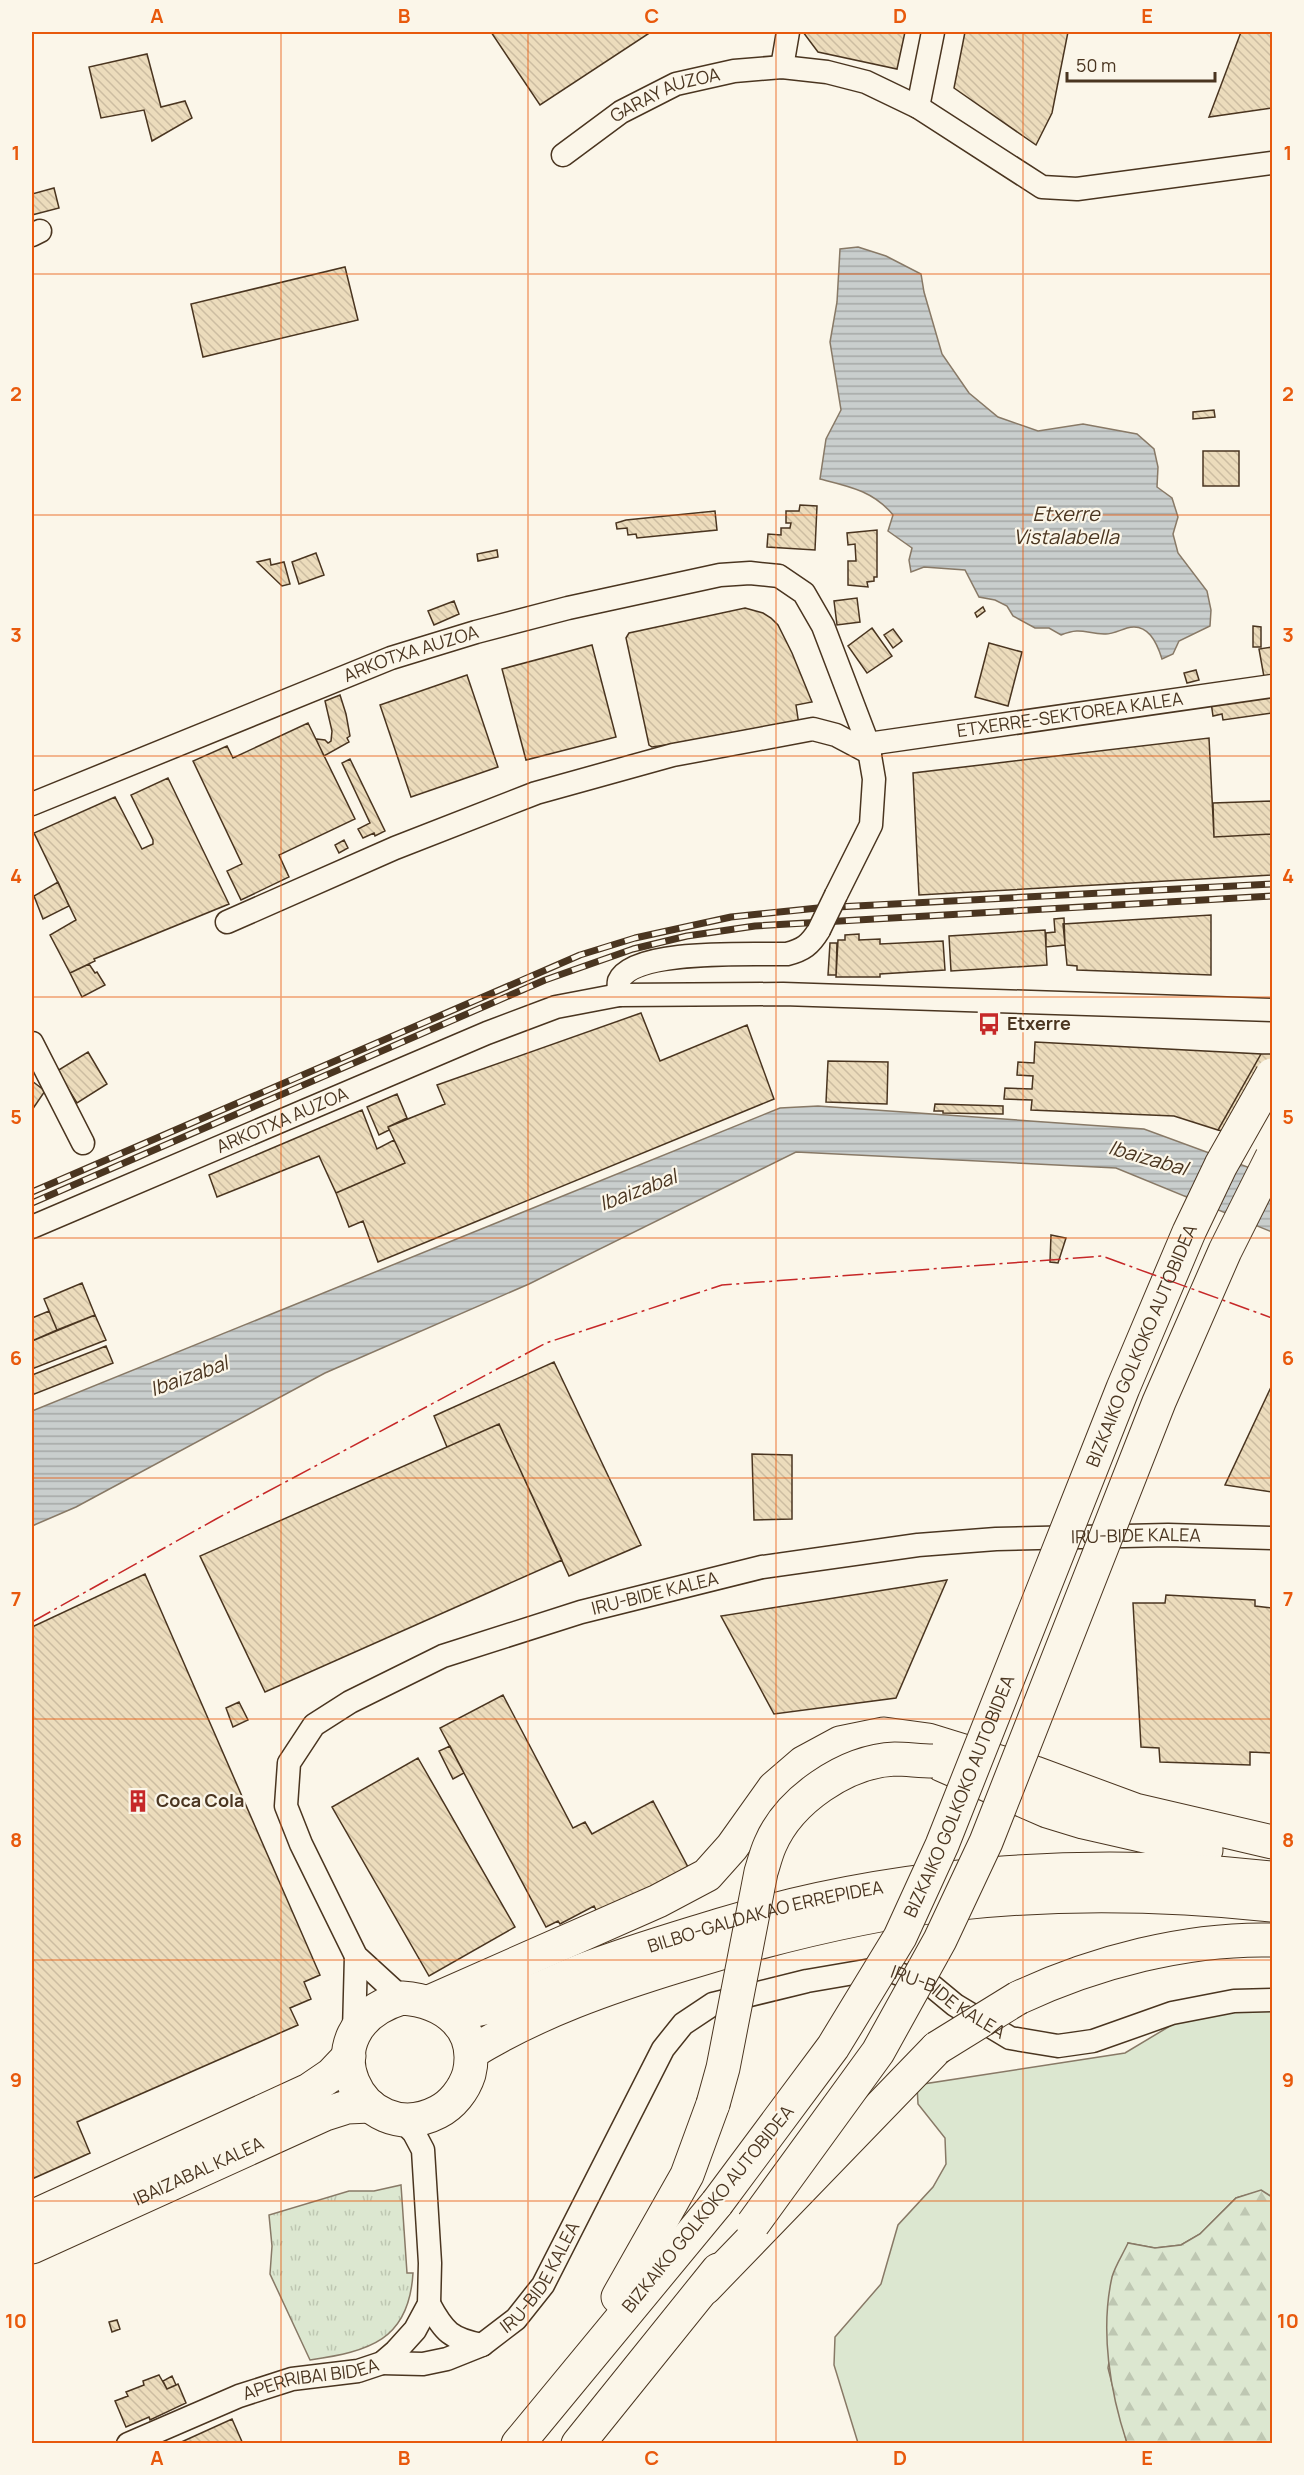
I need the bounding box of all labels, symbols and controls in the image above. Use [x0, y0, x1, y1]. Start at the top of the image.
text: A [150, 2, 164, 29]
text: B [398, 2, 411, 29]
text: C [645, 2, 659, 29]
text: D [893, 2, 907, 29]
text: E [1141, 2, 1153, 29]
scale bar [1067, 45, 1216, 83]
text: 50 m [1076, 53, 1116, 77]
street label: GARAY AUZOA [605, 61, 723, 127]
text: 1 [12, 139, 20, 166]
text: 1 [1284, 139, 1292, 166]
text: 2 [10, 380, 22, 407]
text: 2 [1282, 380, 1294, 407]
water label: Etxerre Vistalabella [1013, 500, 1120, 550]
street label: ARKOTXA AUZOA [340, 619, 482, 687]
text: 3 [10, 621, 22, 648]
text: 3 [1282, 621, 1294, 648]
street label: ETXERRE-SEKTOREA KALEA [955, 686, 1185, 742]
text: 4 [10, 862, 22, 889]
text: 4 [1282, 862, 1294, 889]
bus stop icon: Etxerre [976, 1011, 1002, 1037]
place label: Etxerre [1007, 1011, 1071, 1035]
street label: ARKOTXA AUZOA [212, 1080, 352, 1158]
text: 5 [10, 1103, 22, 1130]
text: 5 [1282, 1103, 1294, 1130]
water label: Ibaizabal [1105, 1133, 1193, 1182]
water label: Ibaizabal [595, 1162, 683, 1217]
street label: BIZKAIKO GOLKOKO AUTOBIDEA [1080, 1219, 1202, 1470]
text: 6 [10, 1344, 22, 1371]
text: 6 [1282, 1344, 1294, 1371]
water label: Ibaizabal [146, 1348, 234, 1402]
street label: IRU-BIDE KALEA [1071, 1522, 1202, 1548]
street label: IRU-BIDE KALEA [589, 1565, 721, 1620]
text: 7 [11, 1585, 21, 1612]
text: 7 [1283, 1585, 1293, 1612]
street label: BIZKAIKO GOLKOKO AUTOBIDEA [898, 1670, 1019, 1921]
building icon: Coca Cola [125, 1788, 151, 1814]
place label: Coca Cola [156, 1788, 244, 1812]
text: 8 [10, 1826, 22, 1853]
text: 8 [1282, 1826, 1294, 1853]
street label: BILBO-GALDAKAO ERREPIDEA [644, 1874, 885, 1958]
street label: IRU-BIDE KALEA [888, 1959, 1011, 2044]
text: 9 [10, 2066, 22, 2093]
text: 9 [1282, 2066, 1294, 2093]
street label: BIZKAIKO GOLKOKO AUTOBIDEA [616, 2099, 799, 2317]
street label: IBAIZABAL KALEA [129, 2130, 268, 2210]
street label: IRU-BIDE KALEA [495, 2217, 585, 2338]
text: 10 [5, 2307, 27, 2334]
text: 10 [1277, 2307, 1299, 2334]
street label: APERRIBAI BIDEA [239, 2352, 382, 2405]
text: A [150, 2444, 164, 2471]
text: B [398, 2444, 411, 2471]
text: C [645, 2444, 659, 2471]
text: D [893, 2444, 907, 2471]
text: E [1141, 2444, 1153, 2471]

